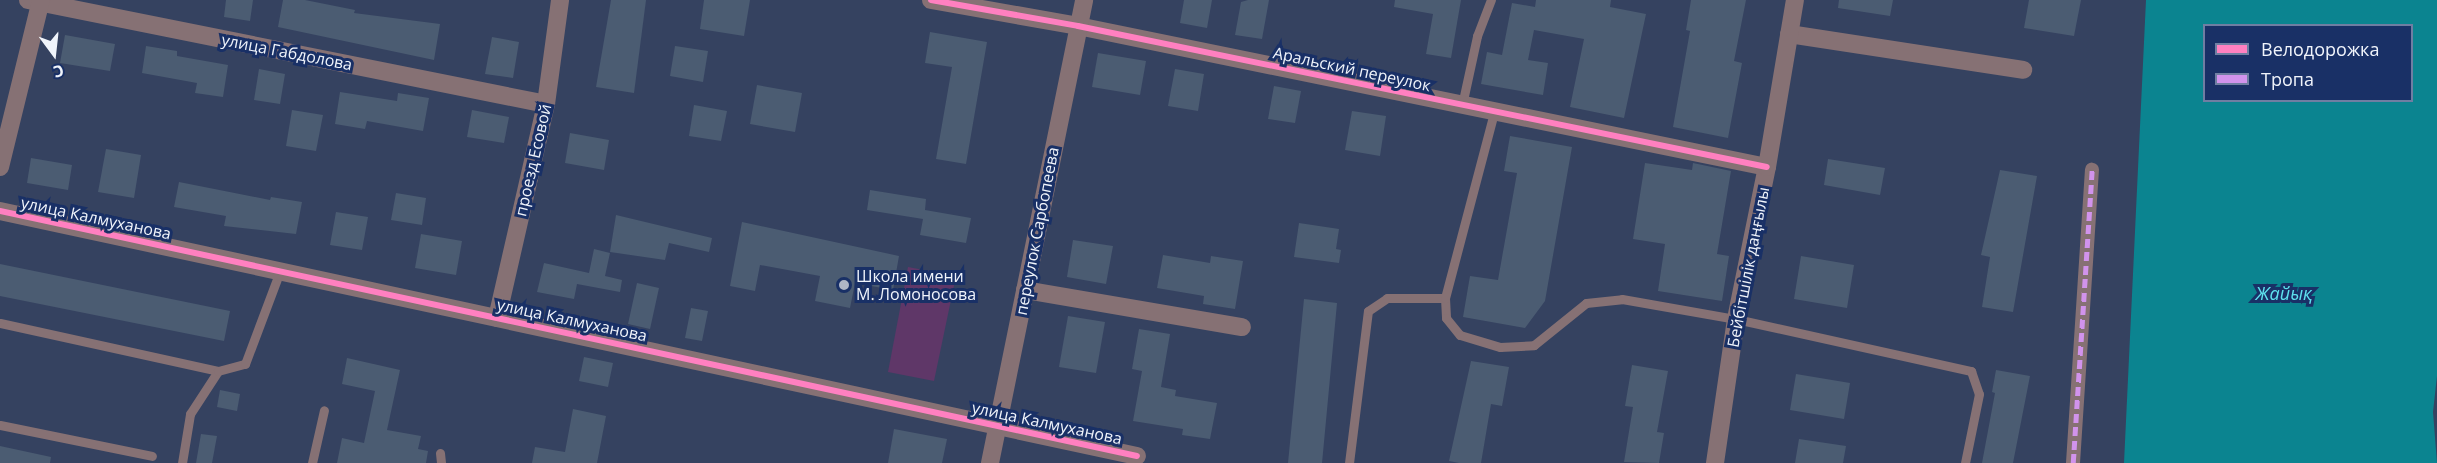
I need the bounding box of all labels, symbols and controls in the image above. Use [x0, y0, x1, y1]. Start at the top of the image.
north arrow [24, 24, 84, 84]
legend [2203, 24, 2413, 102]
street label: улица Габдолова [220, 30, 354, 74]
text: Велодорожка [2261, 37, 2379, 61]
street label: Аральский переулок [1271, 43, 1433, 95]
text: С [51, 59, 66, 83]
text: Тропа [2261, 67, 2314, 91]
street label: проезд Есовой [511, 102, 555, 218]
street label: переулок Сарбопеева [1011, 145, 1063, 317]
street label: Бейбітшілік даңғылы [1723, 185, 1773, 349]
street label: улица Калмуханова [19, 193, 173, 243]
place label: Школа имени М. Ломоносова [856, 266, 976, 304]
marker: Школа имени М. Ломоносова [837, 278, 851, 292]
water label: Жайық [2256, 282, 2312, 304]
street label: улица Калмуханова [495, 295, 649, 345]
street label: улица Калмуханова [970, 398, 1124, 448]

